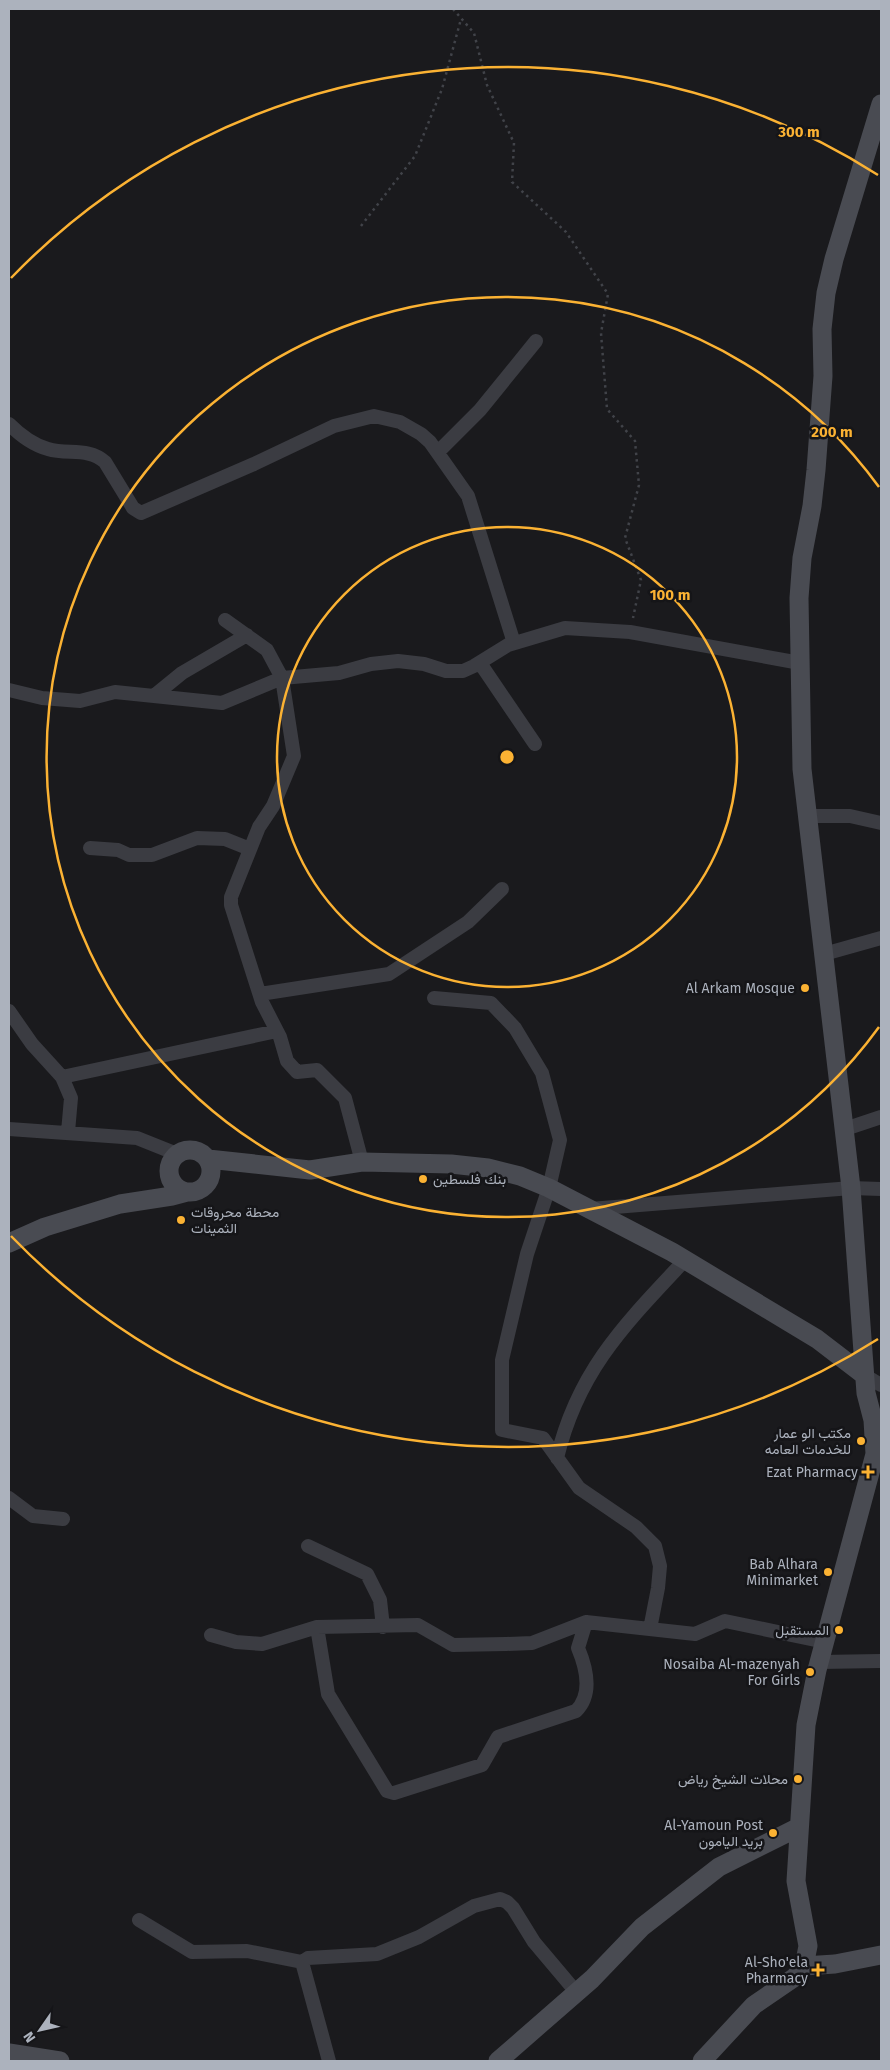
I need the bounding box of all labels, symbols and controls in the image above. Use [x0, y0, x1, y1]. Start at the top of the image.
text: 300 m [777, 123, 820, 141]
text: 200 m [811, 423, 853, 441]
text: 100 m [650, 586, 690, 604]
centre of rings [498, 748, 516, 766]
place label: Al Arkam Mosque [686, 980, 795, 997]
marker: Al Arkam Mosque [799, 982, 811, 994]
place label: بنك فلسطين [433, 1171, 506, 1188]
marker: بنك فلسطين [417, 1173, 429, 1185]
place label: محطة محروقات الثمينات [191, 1204, 279, 1237]
marker: محطة محروقات الثمينات [175, 1214, 187, 1226]
place label: مكتب الو عمار للخدمات العامه [765, 1425, 851, 1458]
marker: مكتب الو عمار للخدمات العامه [855, 1435, 867, 1447]
place label: Ezat Pharmacy [766, 1464, 858, 1481]
marker: Ezat Pharmacy [862, 1466, 874, 1478]
place label: Bab Alhara Minimarket [746, 1556, 819, 1589]
marker: Bab Alhara Minimarket [822, 1566, 834, 1578]
place label: المستقبل [775, 1622, 829, 1639]
marker: المستقبل [833, 1624, 845, 1636]
place label: Nosaiba Al-mazenyah For Girls [663, 1656, 800, 1689]
marker: Nosaiba Al-mazenyah For Girls [804, 1666, 816, 1678]
place label: محلات الشيخ رياض [678, 1771, 788, 1790]
marker: محلات الشيخ رياض [792, 1773, 804, 1785]
place label: Al-Yamoun Post بريد اليامون [664, 1817, 764, 1850]
marker: Al-Yamoun Post بريد اليامون [767, 1827, 779, 1839]
place label: Al-Sho'ela Pharmacy [745, 1954, 808, 1987]
marker: Al-Sho'ela Pharmacy [812, 1964, 824, 1976]
north arrow [15, 2005, 65, 2055]
text: N [20, 2028, 39, 2046]

